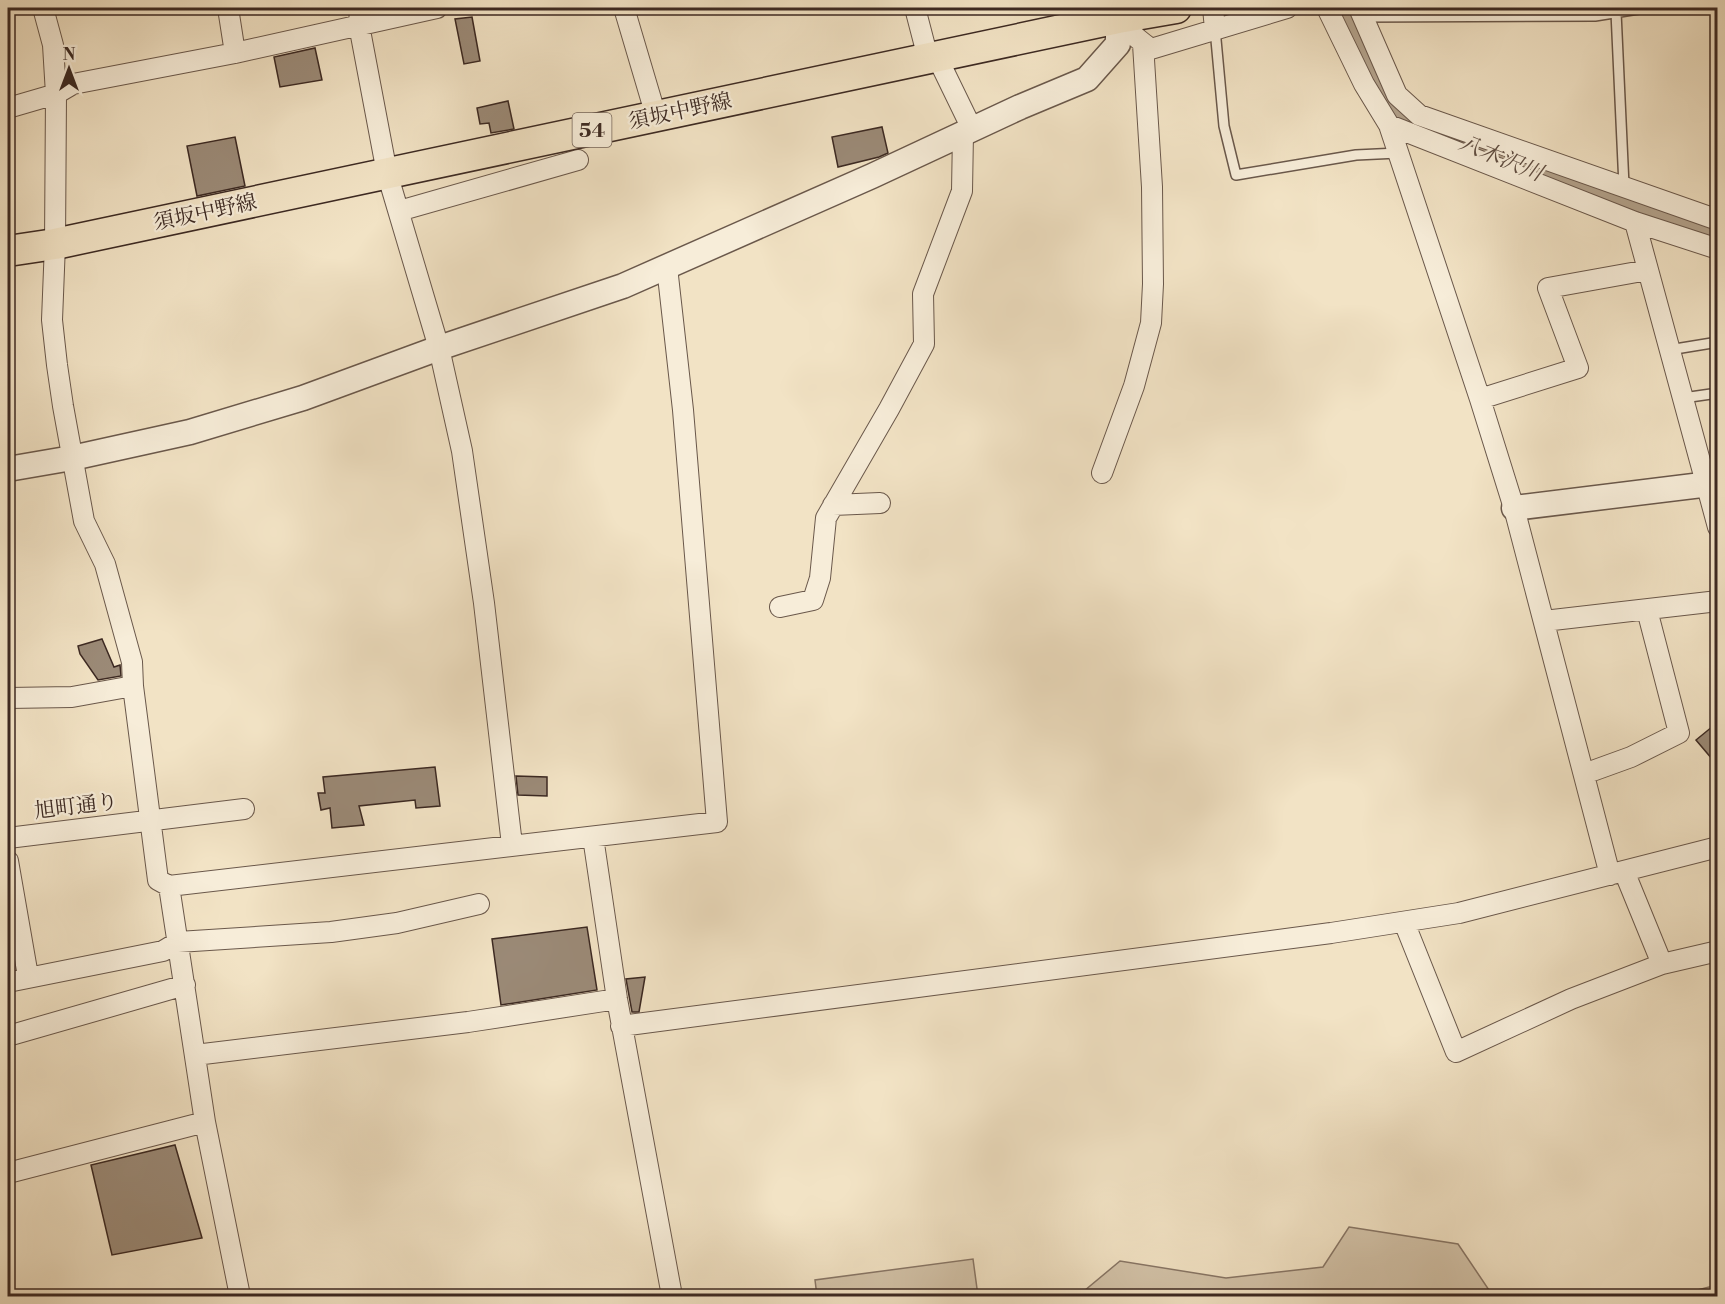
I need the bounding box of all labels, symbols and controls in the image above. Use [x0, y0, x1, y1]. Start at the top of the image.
north arrow [39, 39, 99, 99]
text: N [63, 45, 76, 65]
street label: 須坂中野線 [626, 88, 734, 136]
road number: 54 [572, 113, 612, 147]
water label: 八木沢川 [1455, 129, 1548, 188]
street label: 須坂中野線 [151, 189, 259, 237]
street label: 旭町通り [33, 789, 119, 825]

